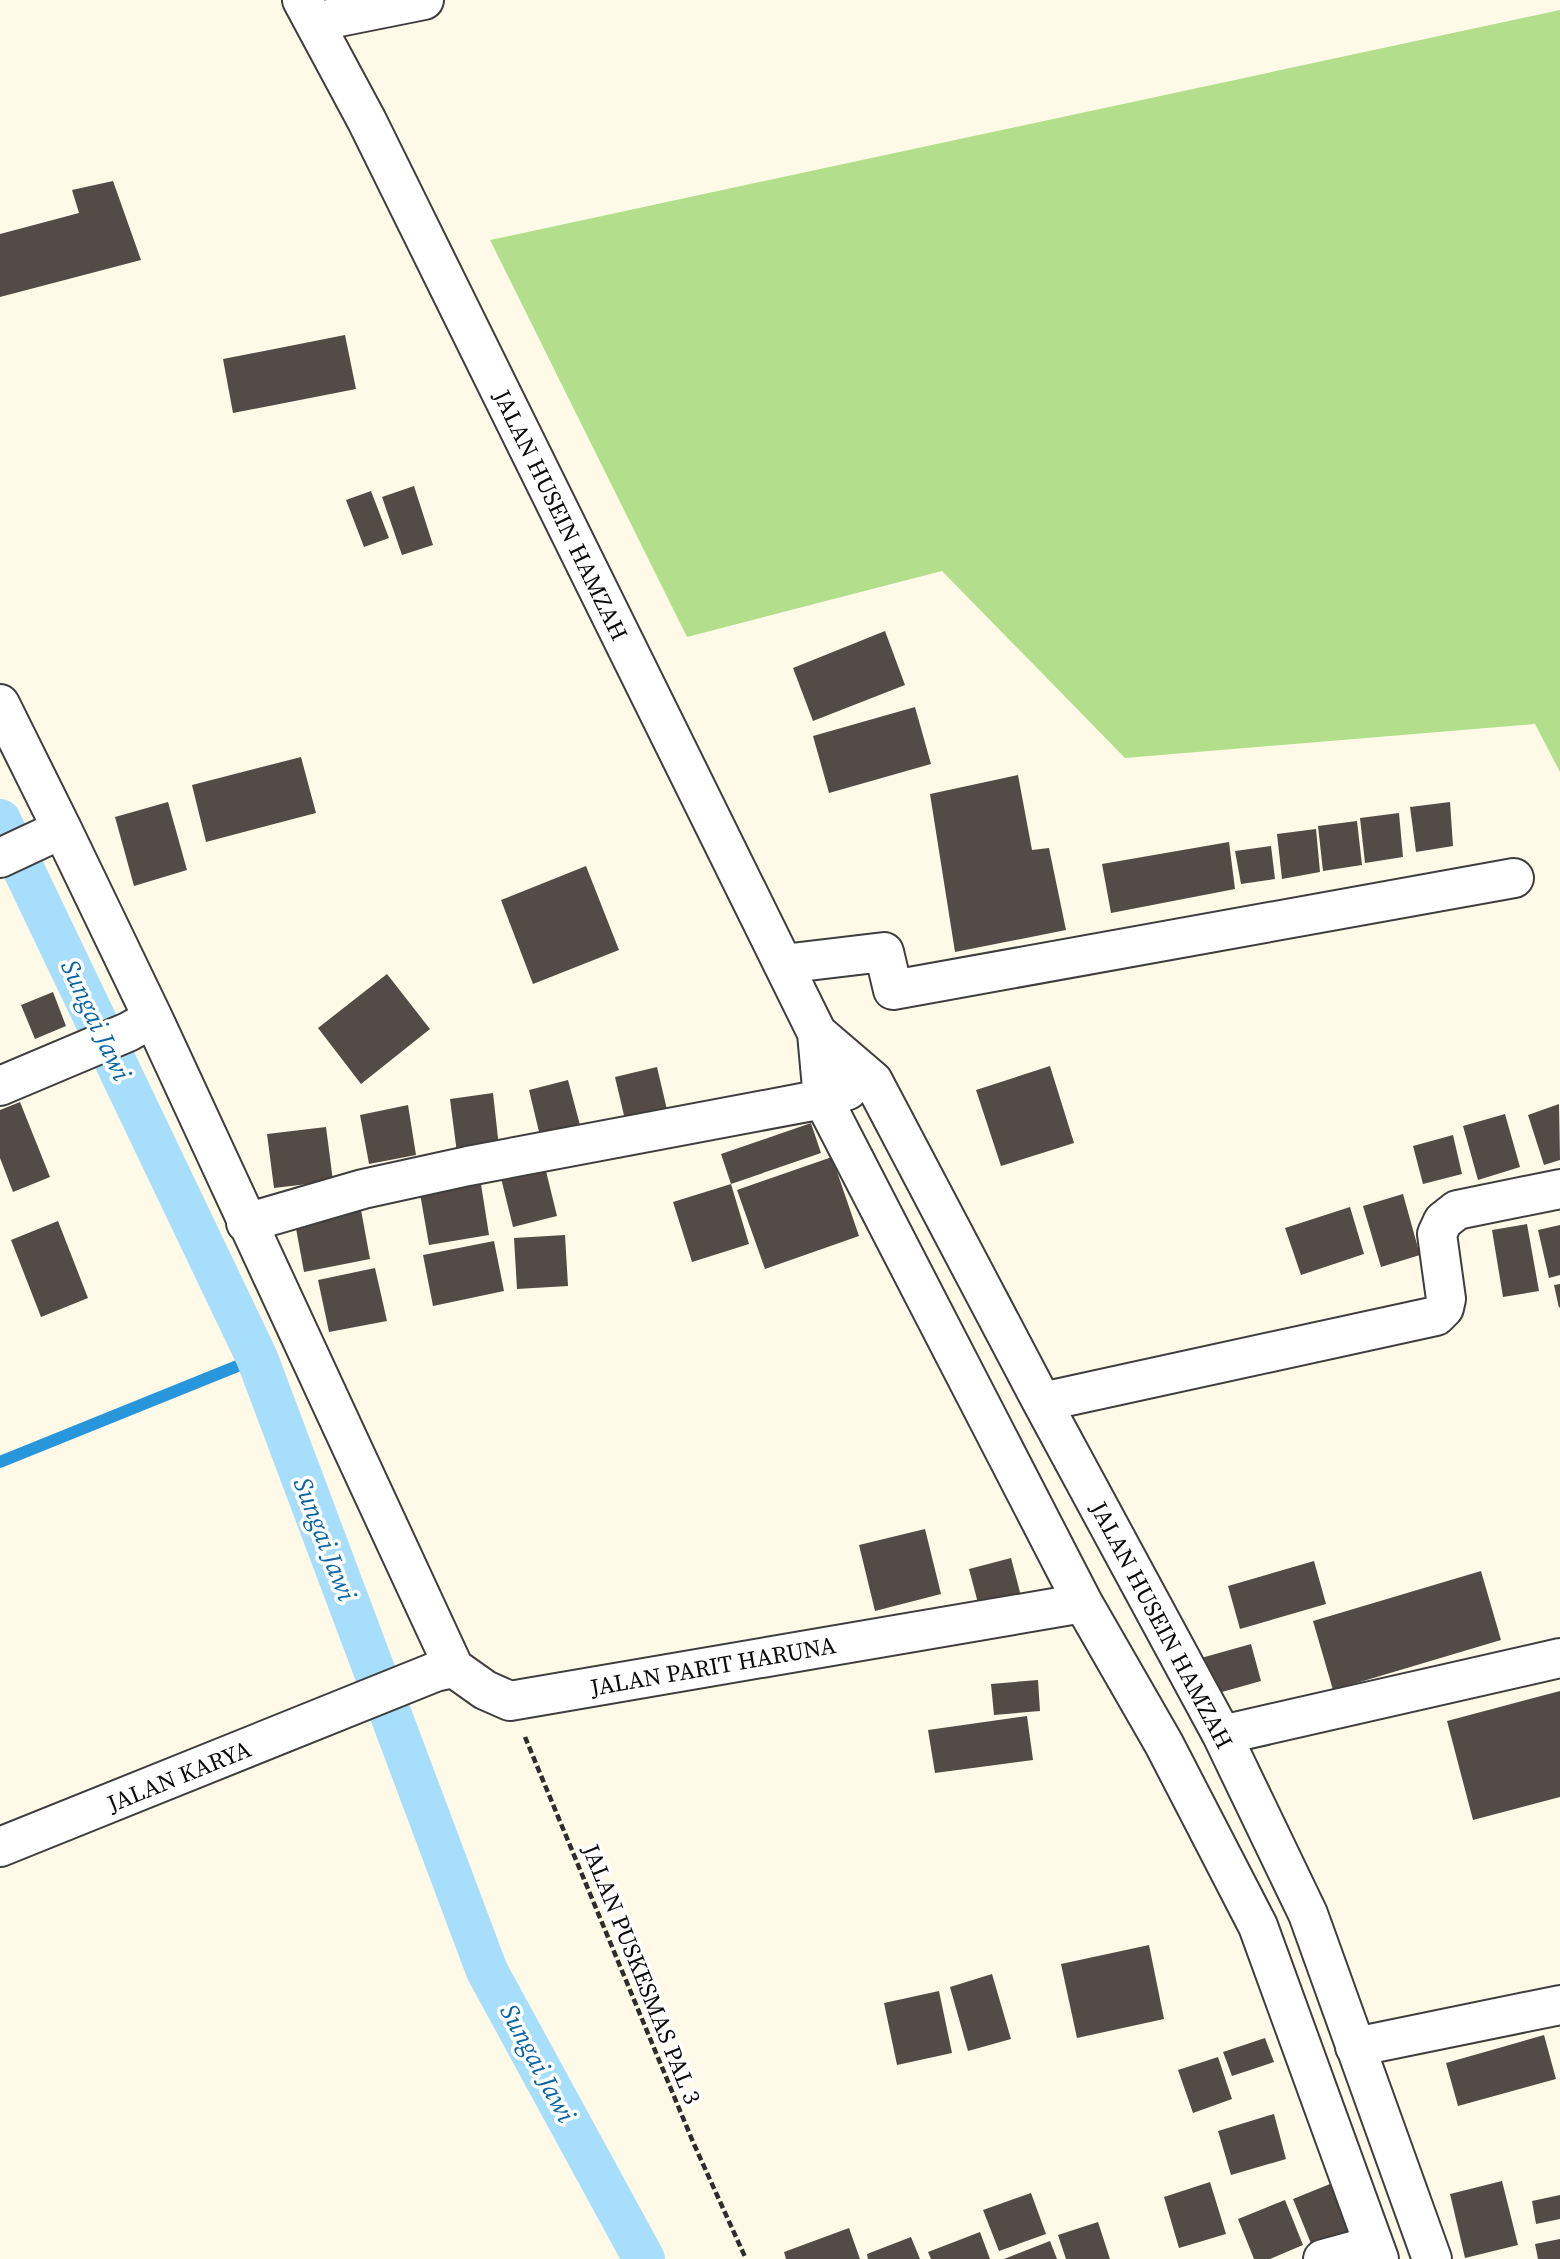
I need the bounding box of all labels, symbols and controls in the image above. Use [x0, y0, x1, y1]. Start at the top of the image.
street label: JALAN HUSEIN HAMZAH [485, 383, 636, 646]
water label: Sungai Jawi [52, 954, 140, 1086]
water label: Sungai Jawi [285, 1472, 365, 1606]
street label: JALAN HUSEIN HAMZAH [1082, 1495, 1241, 1754]
street label: JALAN PARIT HARUNA [587, 1628, 838, 1704]
street label: JALAN KARYA [101, 1732, 256, 1820]
street label: JALAN PUSKESMAS PAL 3 [574, 1838, 709, 2109]
water label: Sungai Jawi [492, 1997, 584, 2129]

